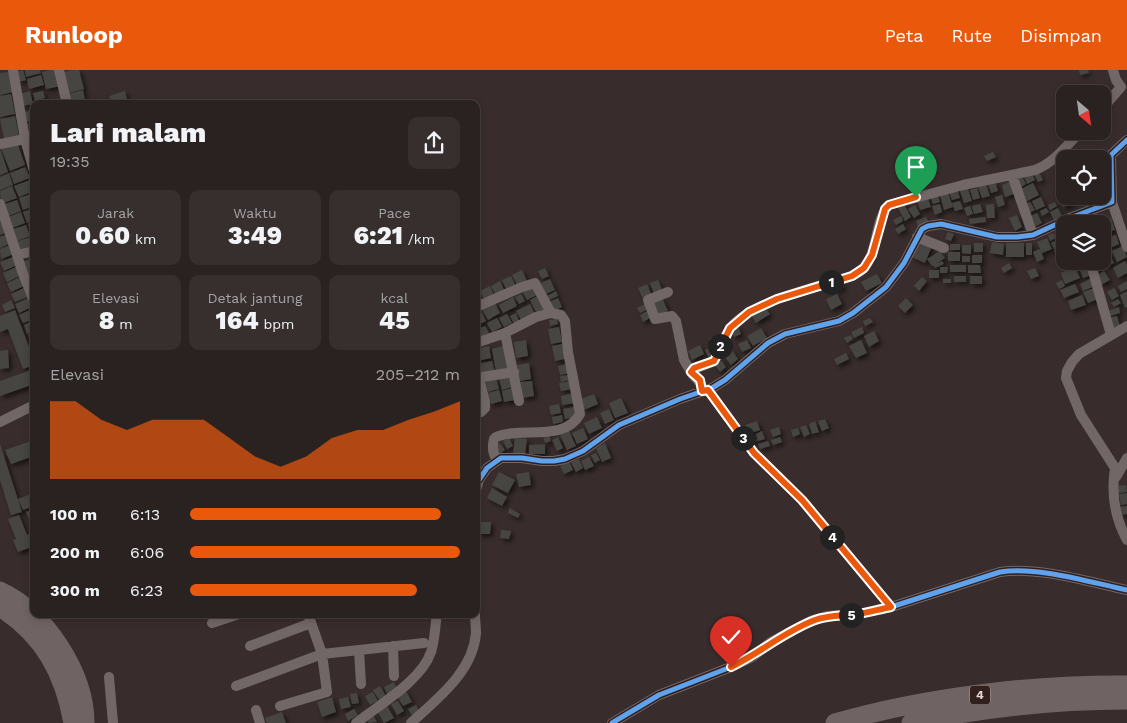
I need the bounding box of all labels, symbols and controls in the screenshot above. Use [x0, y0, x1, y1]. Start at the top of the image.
text: Runloop [25, 21, 123, 49]
text: Peta [885, 25, 923, 46]
text: Rute [951, 25, 992, 46]
text: Disimpan [1020, 25, 1102, 46]
north arrow [1056, 85, 1111, 140]
map controls [1056, 85, 1111, 270]
text: Lari malam [50, 116, 206, 149]
button: share [408, 117, 460, 169]
pin [895, 146, 937, 197]
button: locate [1056, 150, 1111, 205]
text: 19:35 [50, 152, 90, 171]
icon: arrive [902, 153, 930, 181]
text: Jarak [97, 205, 134, 221]
text: Waktu [233, 205, 277, 221]
text: Pace [378, 205, 411, 221]
button: layers [1056, 215, 1111, 270]
text: 0.60 [75, 221, 130, 250]
text: 3:49 [228, 221, 282, 250]
text: 6:21 [354, 221, 403, 250]
text: km [130, 231, 156, 247]
text: /km [403, 231, 435, 247]
pin: 1 [818, 270, 844, 294]
text: 1 [828, 274, 835, 290]
text: Elevasi [92, 290, 139, 306]
text: Detak jantung [207, 290, 302, 306]
text: kcal [380, 290, 408, 306]
text: 8 [99, 306, 114, 335]
text: 164 [216, 306, 259, 335]
text: 45 [379, 306, 410, 335]
text: m [114, 316, 133, 332]
text: bpm [259, 316, 294, 332]
pin: 2 [708, 334, 732, 358]
text: 2 [716, 338, 725, 354]
text: Elevasi [50, 365, 104, 384]
text: 205–212 m [376, 365, 460, 384]
pin: 3 [730, 426, 756, 450]
text: 3 [739, 430, 748, 446]
text: 100 m [50, 505, 97, 524]
text: 6:13 [130, 505, 160, 524]
pin: 4 [820, 524, 844, 550]
text: 4 [828, 529, 837, 545]
text: 200 m [50, 543, 100, 562]
text: 6:06 [130, 543, 164, 562]
text: 300 m [50, 581, 100, 600]
text: 6:23 [130, 581, 163, 600]
pin: 5 [838, 602, 864, 628]
text: 5 [847, 607, 856, 623]
pin [710, 616, 752, 667]
icon: check [717, 623, 745, 651]
road number: 4 [970, 686, 990, 704]

